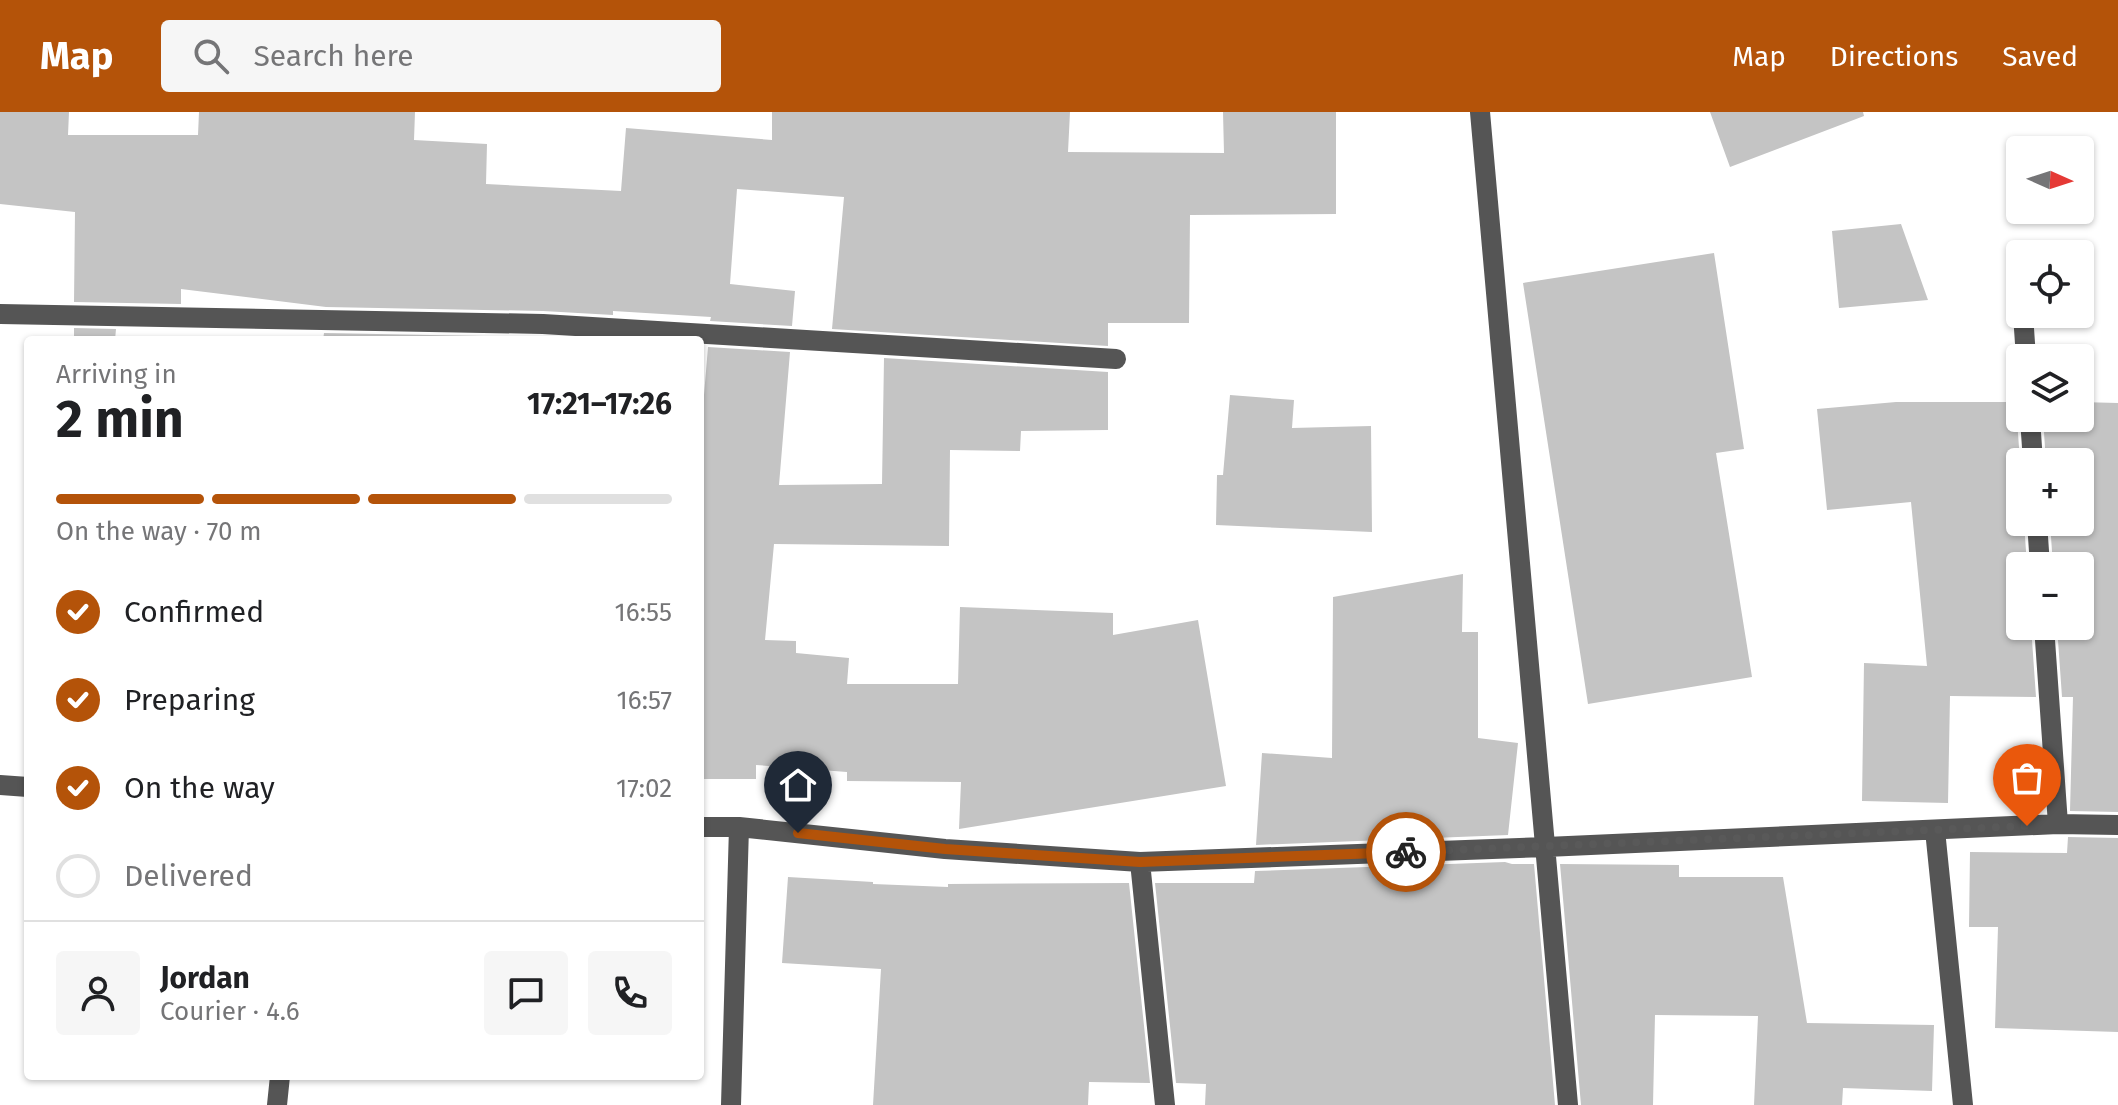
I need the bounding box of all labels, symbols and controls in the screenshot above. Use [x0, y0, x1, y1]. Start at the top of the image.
search box [161, 20, 721, 92]
text: Map [40, 33, 113, 79]
icon: search [189, 34, 233, 78]
text: Search here [253, 38, 414, 74]
text: Map [1732, 40, 1786, 73]
text: Directions [1830, 40, 1958, 73]
text: Saved [2002, 40, 2078, 73]
north arrow [2006, 136, 2094, 224]
map controls [2006, 136, 2094, 640]
button: locate [2006, 240, 2094, 328]
button: layers [2006, 344, 2094, 432]
text: Arriving in [56, 359, 177, 390]
text: 17:21–17:26 [527, 386, 672, 422]
text: 2 min [56, 388, 184, 451]
button: + [2006, 448, 2094, 536]
text: On the way · 70 m [56, 516, 262, 547]
button: − [2006, 552, 2094, 640]
icon: check [56, 590, 100, 634]
text: Confirmed [124, 594, 264, 630]
text: 16:55 [615, 597, 672, 628]
icon: check [56, 678, 100, 722]
text: Preparing [124, 682, 255, 718]
text: 16:57 [617, 685, 672, 716]
pin [1993, 744, 2061, 826]
pin [764, 751, 832, 833]
icon: bag [2005, 756, 2049, 800]
icon: home [776, 763, 820, 807]
icon: check [56, 766, 100, 810]
text: On the way [124, 770, 275, 806]
text: 17:02 [616, 773, 672, 804]
courier [1366, 812, 1446, 892]
icon: bike [1384, 830, 1428, 874]
text: Delivered [124, 858, 253, 894]
button: person [56, 951, 140, 1035]
button: chat [484, 951, 568, 1035]
button: phone [588, 951, 672, 1035]
text: Jordan [160, 960, 250, 996]
text: Courier · 4.6 [160, 996, 300, 1027]

